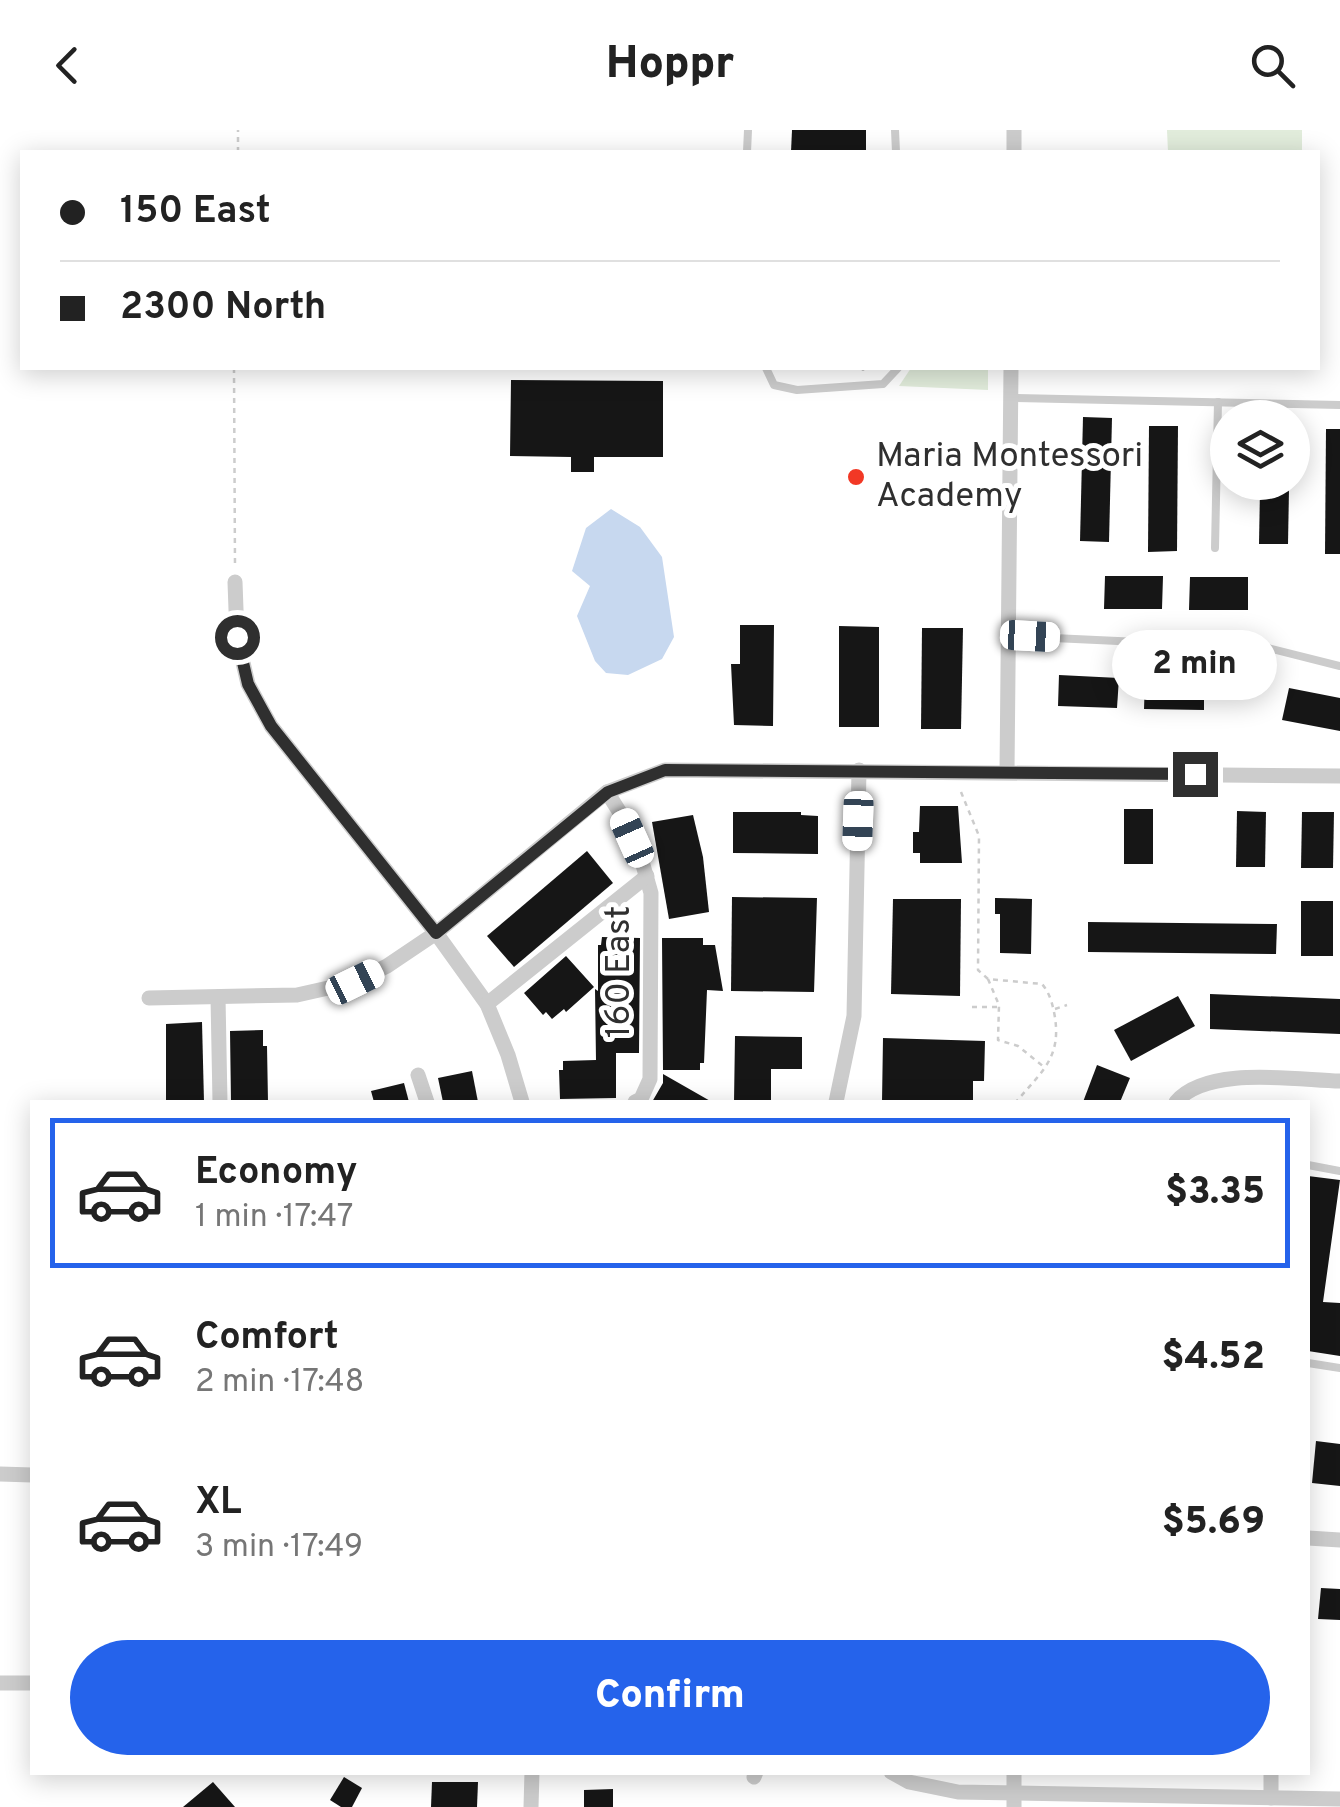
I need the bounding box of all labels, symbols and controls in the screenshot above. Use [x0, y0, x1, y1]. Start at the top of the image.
text: Hoppr [606, 37, 734, 94]
icon: back [40, 38, 95, 93]
icon: search [1245, 38, 1300, 93]
text: 150 East [120, 188, 271, 237]
text: 2300 North [120, 284, 326, 333]
map controls [1210, 400, 1310, 500]
button: layers [1210, 400, 1310, 500]
place label: Maria Montessori Academy [876, 435, 1143, 519]
marker: Maria Montessori Academy [845, 466, 867, 488]
route start [215, 615, 260, 660]
car [999, 619, 1061, 653]
callout: 2 min [1112, 629, 1278, 699]
text: 2 min [1152, 645, 1237, 685]
route end [1173, 752, 1218, 797]
car [842, 790, 874, 852]
car [606, 804, 658, 872]
street label: 160 East [598, 905, 642, 1039]
car [321, 955, 389, 1009]
icon: car [75, 1148, 165, 1238]
text: Economy [195, 1149, 357, 1198]
text: $3.35 [1165, 1169, 1265, 1218]
text: 1 min · 17:47 [195, 1198, 353, 1238]
icon: car [75, 1313, 165, 1403]
text: Comfort [195, 1314, 339, 1363]
text: $4.52 [1161, 1334, 1265, 1383]
text: 2 min · 17:48 [195, 1363, 364, 1403]
icon: car [75, 1478, 165, 1568]
text: XL [195, 1479, 242, 1528]
text: $5.69 [1162, 1499, 1265, 1548]
text: 3 min · 17:49 [195, 1528, 363, 1568]
button: Confirm [70, 1640, 1270, 1755]

